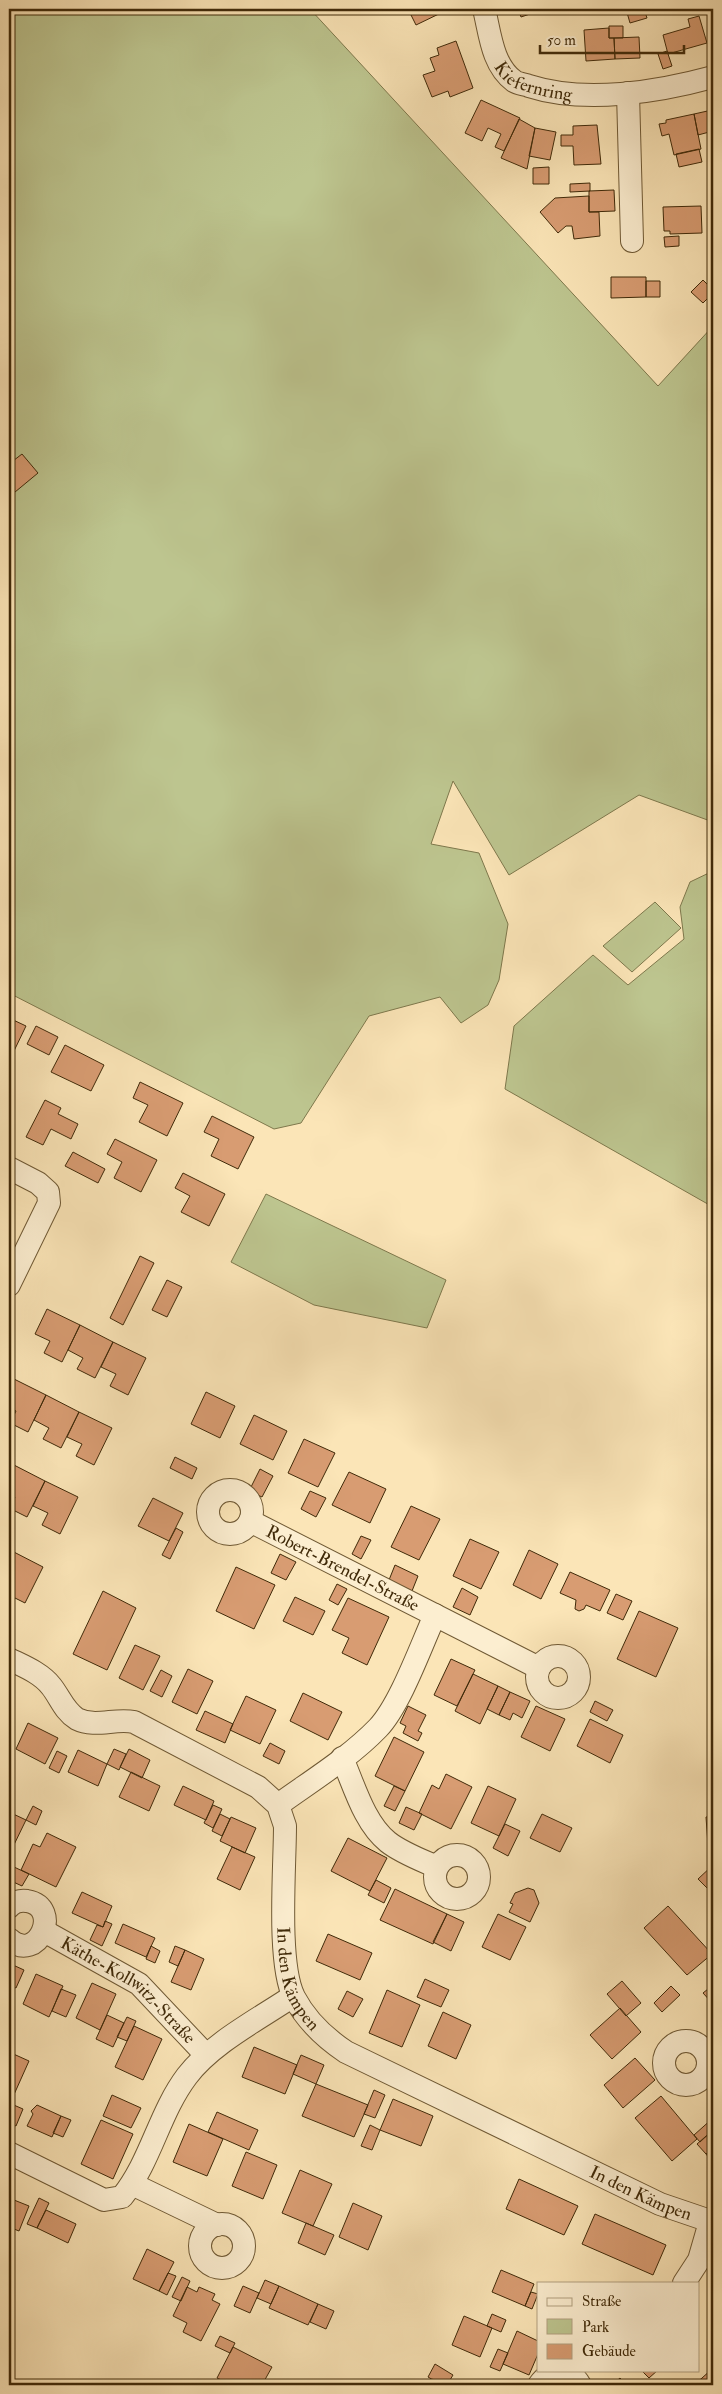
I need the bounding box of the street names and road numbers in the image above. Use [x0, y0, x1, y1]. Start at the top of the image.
street label: Kiefernring [489, 57, 575, 106]
street label: Robert-Brendel-Straße [262, 1520, 424, 1617]
street label: In den Kämpen [272, 1927, 325, 2036]
street label: Käthe-Kollwitz-Straße [57, 1931, 201, 2049]
street label: In den Kämpen [586, 2160, 695, 2225]

